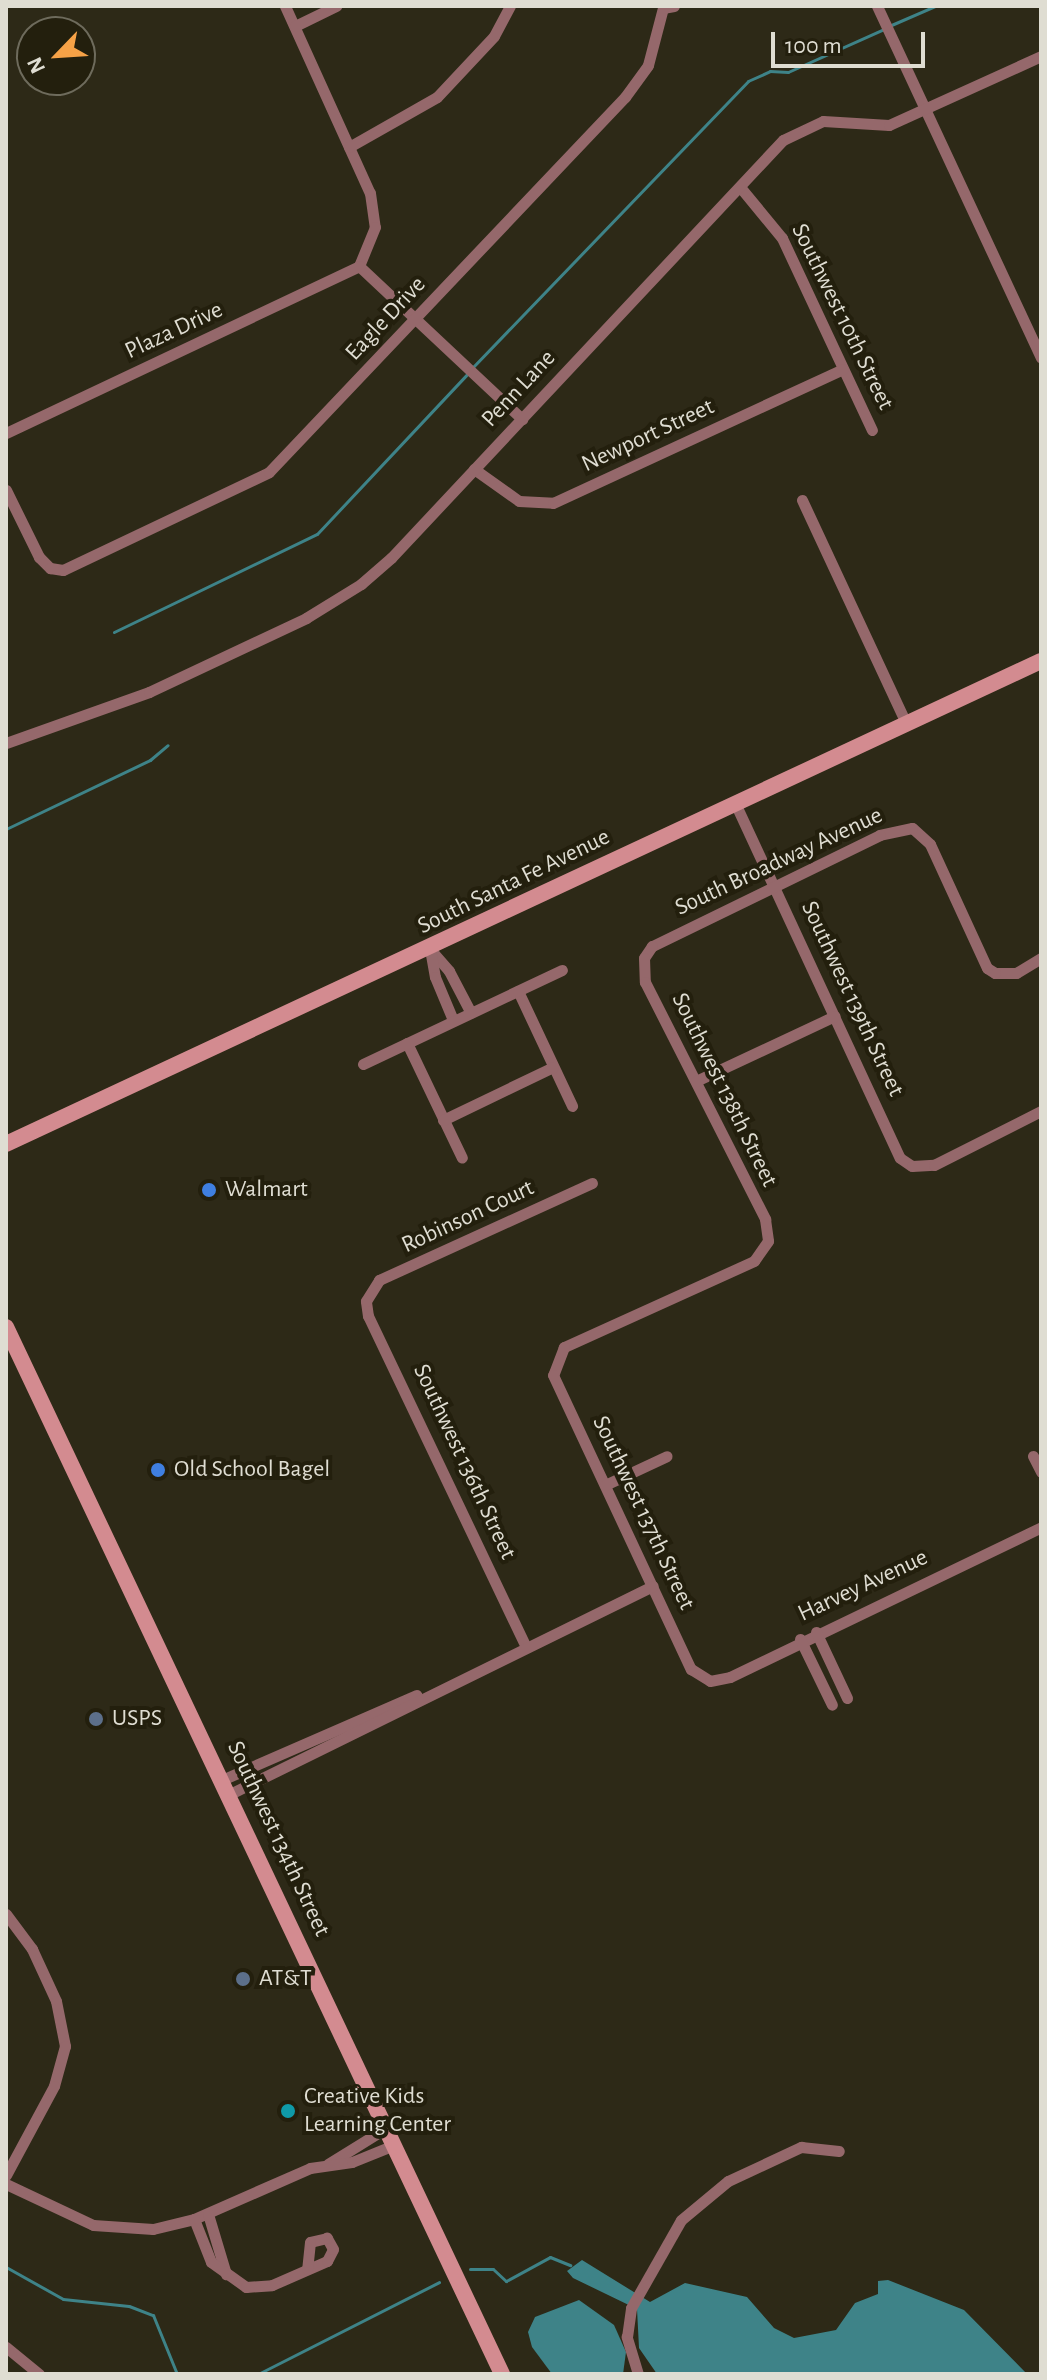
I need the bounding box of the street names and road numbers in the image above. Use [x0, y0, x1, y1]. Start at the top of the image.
street label: Southwest 10th Street [784, 219, 900, 415]
street label: Eagle Drive [340, 271, 432, 367]
street label: Plaza Drive [121, 296, 227, 366]
street label: Penn Lane [476, 344, 562, 434]
street label: Newport Street [577, 393, 719, 479]
street label: South Broadway Avenue [671, 801, 887, 923]
street label: South Santa Fe Avenue [413, 823, 615, 941]
street label: Southwest 139th Street [794, 897, 910, 1101]
street label: Southwest 138th Street [665, 988, 783, 1192]
street label: Robinson Court [397, 1174, 539, 1260]
street label: Southwest 136th Street [406, 1360, 522, 1564]
street label: Southwest 137th Street [585, 1411, 701, 1615]
street label: Harvey Avenue [794, 1543, 932, 1629]
street label: Southwest 134th Street [220, 1737, 336, 1941]

